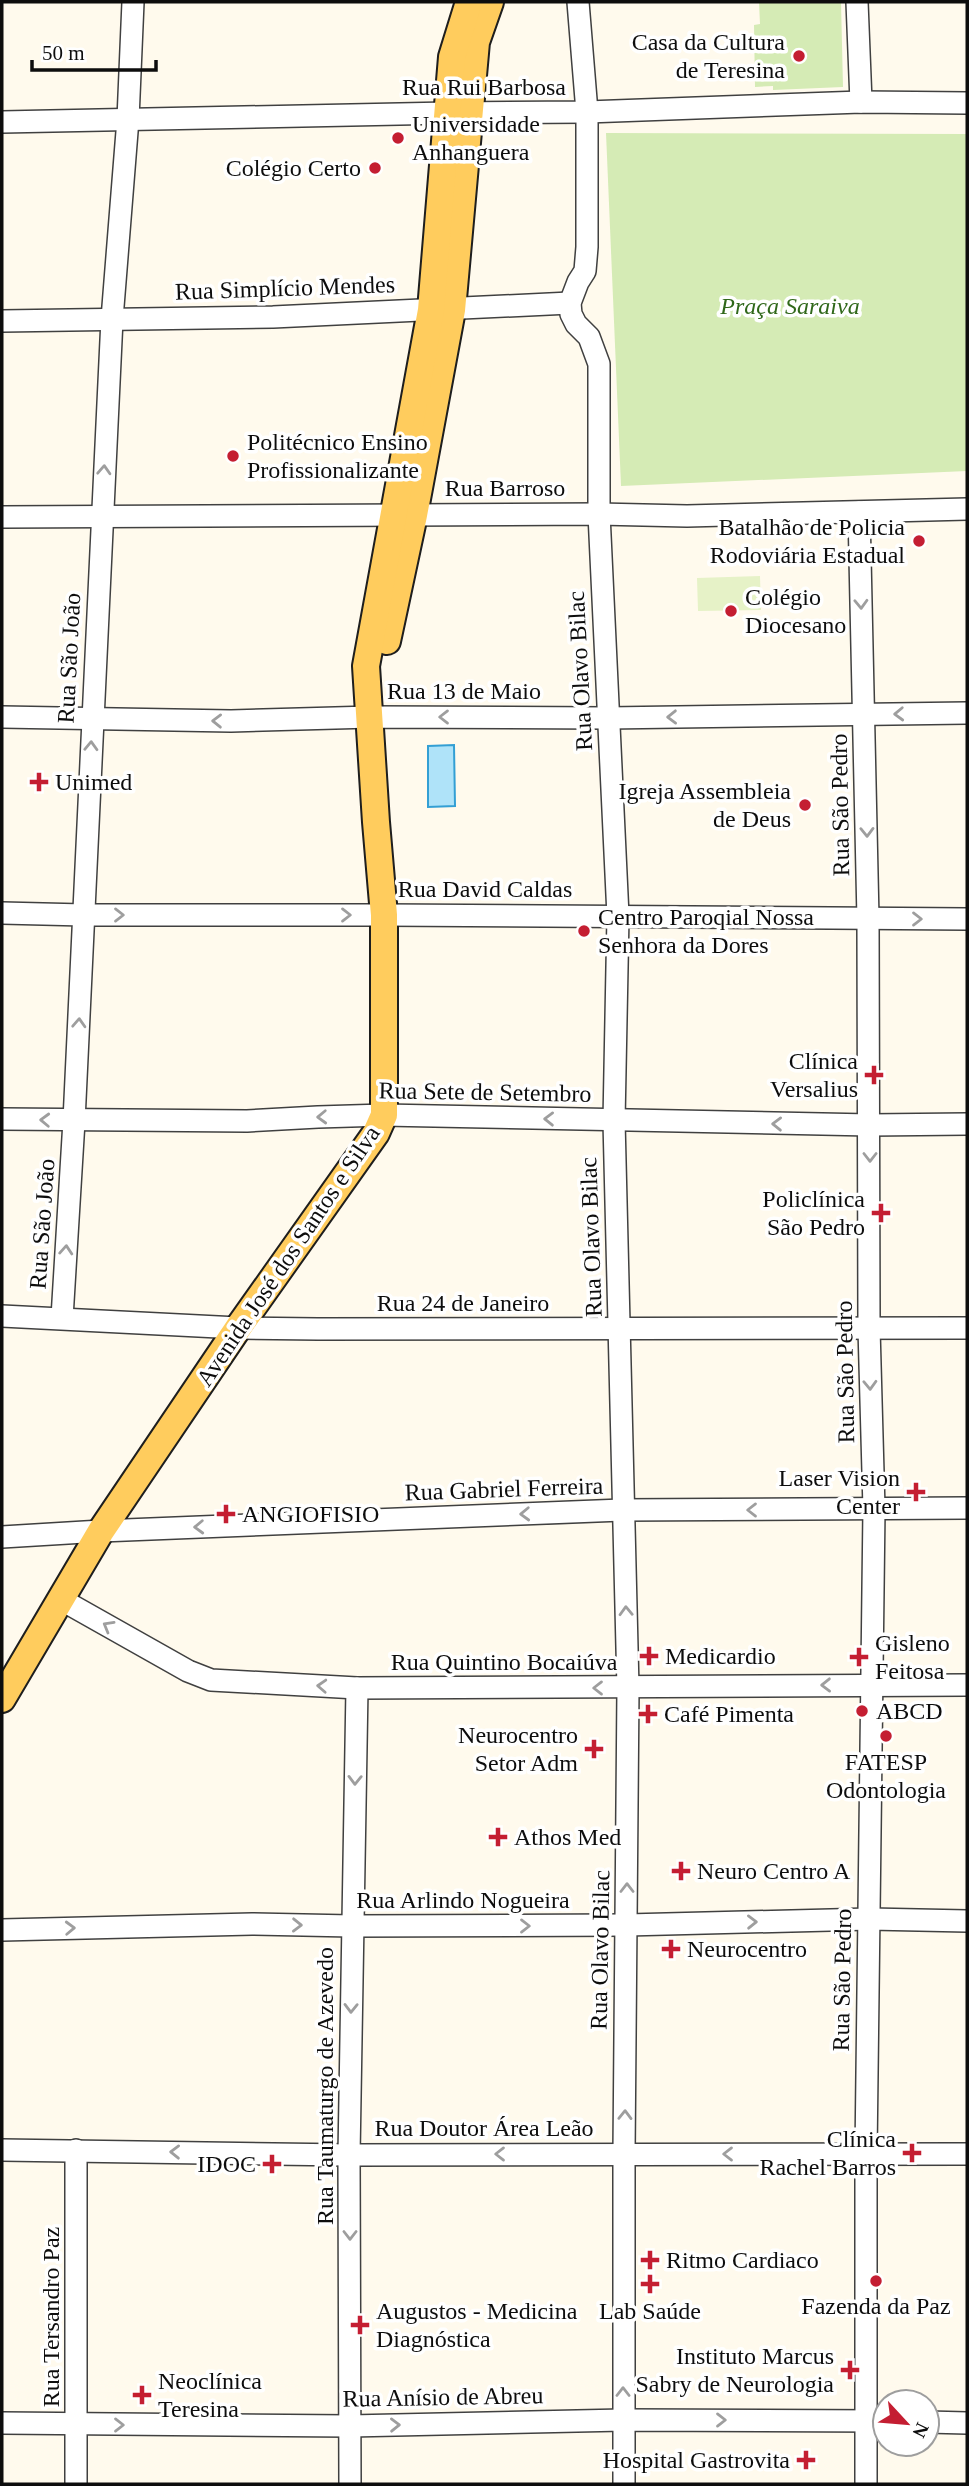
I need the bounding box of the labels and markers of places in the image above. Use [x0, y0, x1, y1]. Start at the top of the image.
place label: Casa da Cultura de Teresina [632, 29, 785, 83]
marker: Casa da Cultura de Teresina [791, 48, 807, 64]
place label: Universidade Anhanguera [412, 111, 540, 165]
marker: Universidade Anhanguera [390, 130, 406, 146]
place label: Colégio Certo [226, 155, 361, 181]
marker: Colégio Certo [367, 160, 383, 176]
place label: Politécnico Ensino Profissionalizante [247, 429, 428, 483]
marker: Politécnico Ensino Profissionalizante [225, 448, 241, 464]
place label: Batalhão de Policia Rodoviária Estadual [710, 514, 905, 568]
marker: Batalhão de Policia Rodoviária Estadual [911, 533, 927, 549]
place label: Colégio Diocesano [745, 584, 846, 638]
marker: Colégio Diocesano [723, 603, 739, 619]
place label: Unimed [55, 769, 132, 795]
marker: Unimed [29, 772, 49, 792]
place label: Igreja Assembleia de Deus [618, 778, 791, 832]
marker: Igreja Assembleia de Deus [797, 797, 813, 813]
place label: Centro Paroqial Nossa Senhora da Dores [598, 904, 814, 958]
marker: Centro Paroqial Nossa Senhora da Dores [576, 923, 592, 939]
place label: Clínica Versalius [770, 1048, 858, 1102]
marker: Clínica Versalius [864, 1065, 884, 1085]
place label: Policlínica São Pedro [762, 1186, 865, 1240]
marker: Policlínica São Pedro [871, 1203, 891, 1223]
place label: Laser Vision Center [779, 1465, 900, 1519]
marker: Laser Vision Center [906, 1482, 926, 1502]
place label: ANGIOFISIO [242, 1501, 379, 1527]
marker: ANGIOFISIO [216, 1504, 236, 1524]
place label: Gisleno Feitosa [875, 1630, 950, 1684]
place label: Medicardio [665, 1643, 776, 1669]
marker: Medicardio [639, 1646, 659, 1666]
marker: Gisleno Feitosa [849, 1647, 869, 1667]
place label: ABCD [876, 1698, 943, 1724]
place label: Café Pimenta [664, 1701, 794, 1727]
marker: ABCD [854, 1703, 870, 1719]
marker: Café Pimenta [638, 1704, 658, 1724]
place label: Neurocentro Setor Adm [458, 1722, 578, 1776]
marker: FATESP Odontologia [878, 1728, 894, 1744]
marker: Neurocentro Setor Adm [584, 1739, 604, 1759]
place label: FATESP Odontologia [826, 1749, 946, 1803]
place label: Athos Med [514, 1824, 621, 1850]
marker: Athos Med [488, 1827, 508, 1847]
place label: Neuro Centro A [697, 1858, 851, 1884]
marker: Neuro Centro A [671, 1861, 691, 1881]
place label: Neurocentro [687, 1936, 807, 1962]
marker: Neurocentro [661, 1939, 681, 1959]
place label: Clínica Rachel Barros [759, 2126, 896, 2180]
marker: Clínica Rachel Barros [902, 2143, 922, 2163]
place label: IDOC [197, 2151, 256, 2177]
marker: IDOC [262, 2154, 282, 2174]
place label: Ritmo Cardiaco [666, 2247, 819, 2273]
marker: Ritmo Cardiaco [640, 2250, 660, 2270]
marker: Fazenda da Paz [868, 2273, 884, 2289]
marker: Lab Saúde [640, 2274, 660, 2294]
place label: Fazenda da Paz [801, 2293, 951, 2319]
place label: Augustos - Medicina Diagnóstica [376, 2298, 578, 2352]
place label: Lab Saúde [599, 2298, 701, 2324]
marker: Augustos - Medicina Diagnóstica [350, 2315, 370, 2335]
place label: Instituto Marcus Sabry de Neurologia [635, 2343, 834, 2397]
marker: Instituto Marcus Sabry de Neurologia [840, 2360, 860, 2380]
place label: Neoclínica Teresina [158, 2368, 262, 2422]
marker: Neoclínica Teresina [132, 2385, 152, 2405]
place label: Hospital Gastrovita [603, 2447, 790, 2473]
marker: Hospital Gastrovita [796, 2450, 816, 2470]

